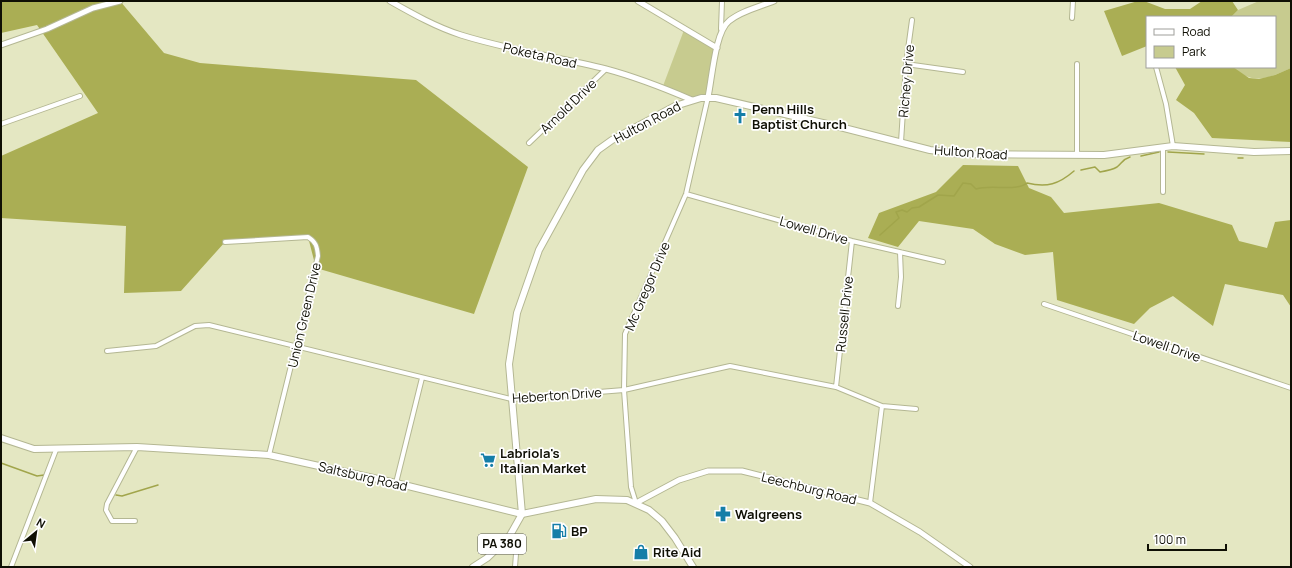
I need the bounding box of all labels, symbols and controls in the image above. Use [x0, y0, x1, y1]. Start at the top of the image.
legend [1146, 16, 1276, 68]
text: Road [1182, 23, 1210, 40]
street label: Poketa Road [501, 38, 579, 72]
street label: Richey Drive [894, 43, 918, 118]
text: Park [1182, 43, 1207, 60]
street label: Arnold Drive [536, 74, 600, 137]
street label: Hulton Road [610, 97, 684, 147]
place label: Penn Hills Baptist Church [752, 100, 847, 133]
church icon: Penn Hills Baptist Church [731, 107, 749, 125]
street label: Hulton Road [934, 140, 1008, 164]
street label: Lowell Drive [778, 212, 851, 248]
street label: Mc Gregor Drive [620, 238, 674, 333]
street label: Union Green Drive [283, 260, 325, 369]
street label: Russell Drive [831, 275, 857, 353]
street label: Lowell Drive [1131, 326, 1204, 366]
street label: Heberton Drive [512, 383, 603, 407]
place label: Labriola's Italian Market [500, 444, 587, 477]
supermarket icon: Labriola's Italian Market [479, 451, 497, 469]
street label: Saltsburg Road [317, 457, 409, 495]
street label: Leechburg Road [759, 467, 859, 509]
pharmacy icon: Walgreens [714, 505, 732, 523]
place label: Walgreens [735, 505, 802, 523]
north arrow [16, 512, 56, 552]
text: N [34, 514, 48, 531]
fuel station icon: BP [550, 522, 568, 540]
place label: BP [571, 522, 588, 540]
scale bar [1148, 526, 1226, 552]
text: 100 m [1154, 531, 1186, 548]
road number: PA 380 [478, 534, 526, 554]
shop icon: Rite Aid [632, 543, 650, 561]
place label: Rite Aid [653, 543, 701, 561]

